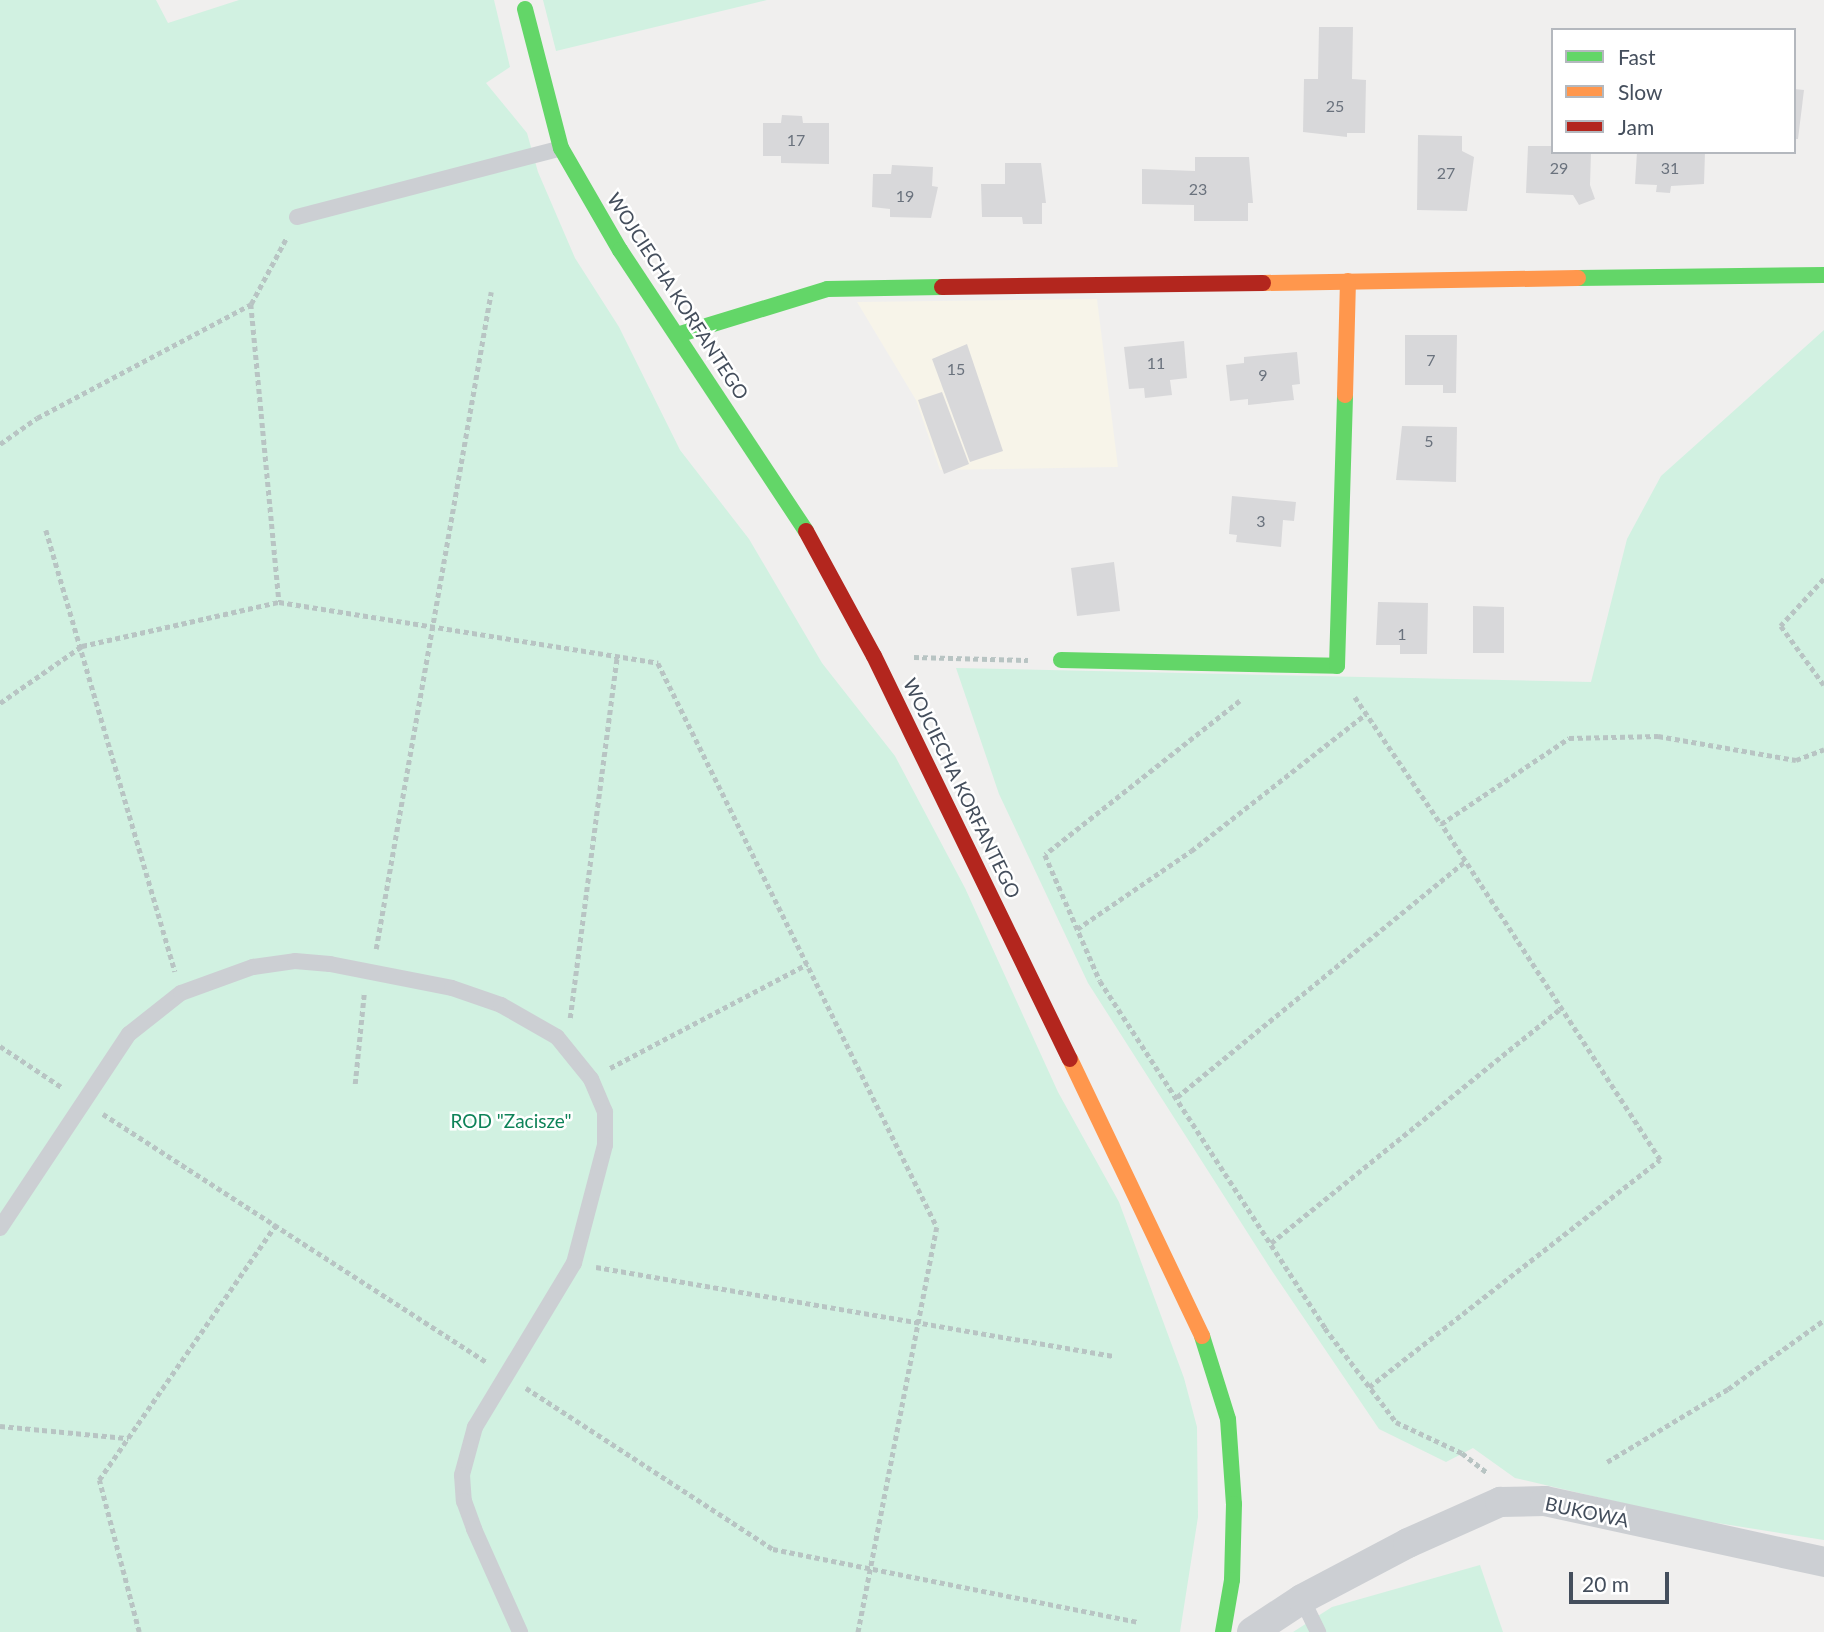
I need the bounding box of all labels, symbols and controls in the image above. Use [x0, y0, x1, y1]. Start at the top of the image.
legend [1551, 28, 1796, 154]
text: Fast [1618, 44, 1655, 69]
text: Slow [1618, 79, 1662, 104]
house number: 25 [1326, 96, 1344, 116]
text: Jam [1618, 114, 1654, 139]
house number: 17 [787, 130, 805, 150]
house number: 29 [1550, 158, 1568, 178]
house number: 31 [1661, 158, 1679, 178]
house number: 27 [1437, 163, 1455, 183]
house number: 23 [1189, 179, 1207, 199]
house number: 19 [896, 186, 914, 206]
street label: WOJCIECHA KORFANTEGO [602, 188, 754, 404]
house number: 7 [1426, 350, 1436, 370]
house number: 11 [1147, 353, 1165, 373]
house number: 15 [947, 359, 965, 379]
house number: 9 [1258, 365, 1268, 385]
house number: 5 [1424, 431, 1434, 451]
house number: 3 [1256, 511, 1266, 531]
house number: 1 [1397, 624, 1407, 644]
street label: WOJCIECHA KORFANTEGO [899, 674, 1025, 902]
park label: ROD "Zacisze" [450, 1110, 572, 1132]
street label: BUKOWA [1543, 1492, 1631, 1532]
scale bar [1572, 1558, 1672, 1602]
text: 20 m [1582, 1571, 1629, 1596]

